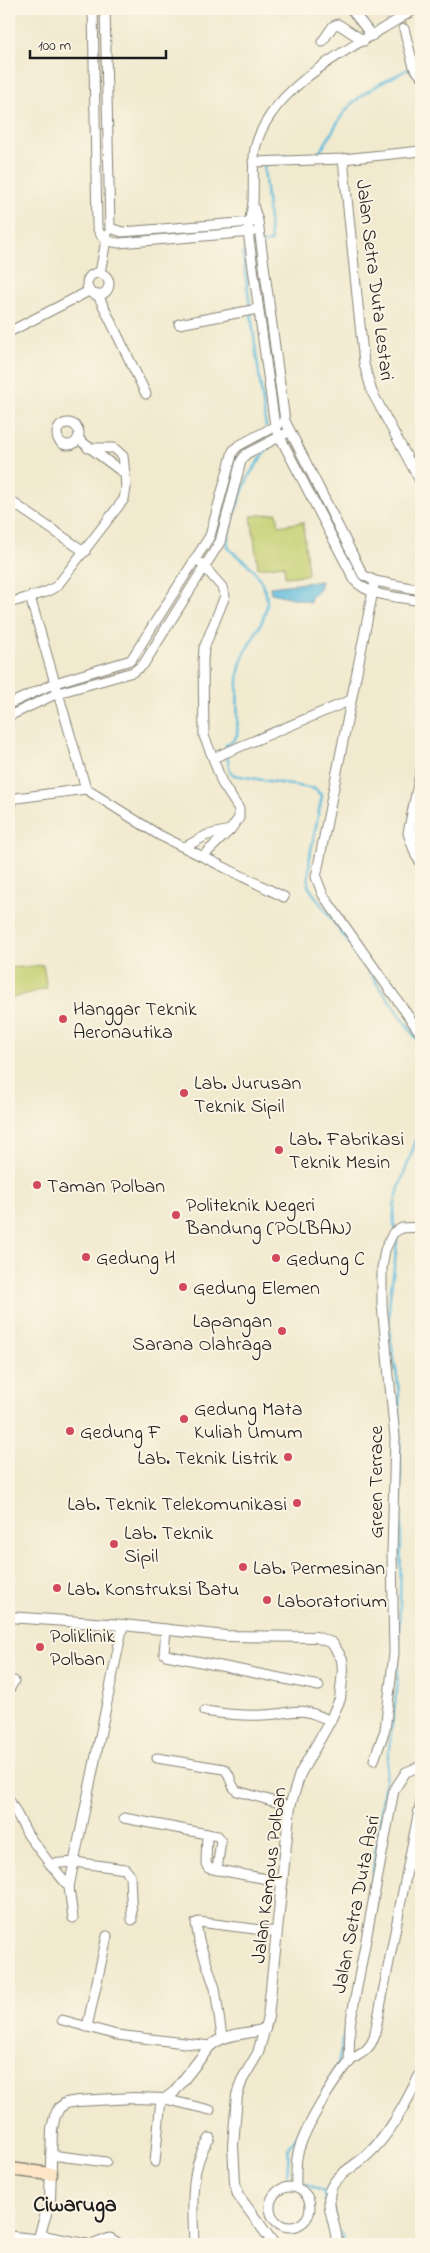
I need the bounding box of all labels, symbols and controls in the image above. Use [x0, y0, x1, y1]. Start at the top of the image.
scale bar [30, 28, 166, 60]
text: 100 m [38, 35, 71, 57]
street label: Jalan Setra Duta Lestari [347, 178, 400, 383]
place label: Hanggar Teknik Aeronautika [73, 996, 197, 1048]
marker: Hanggar Teknik Aeronautika [57, 1013, 69, 1025]
place label: Lab. Jurusan Teknik Sipil [194, 1070, 302, 1122]
marker: Lab. Jurusan Teknik Sipil [178, 1087, 190, 1099]
place label: Lab. Fabrikasi Teknik Mesin [289, 1126, 404, 1178]
marker: Lab. Fabrikasi Teknik Mesin [273, 1144, 285, 1156]
place label: Taman Polban [47, 1173, 165, 1202]
marker: Taman Polban [31, 1179, 43, 1191]
place label: Politeknik Negeri Bandung (POLBAN) [185, 1192, 351, 1245]
marker: Politeknik Negeri Bandung (POLBAN) [170, 1209, 182, 1221]
place label: Gedung H [96, 1245, 176, 1275]
place label: Gedung C [286, 1246, 365, 1276]
marker: Gedung H [80, 1251, 92, 1263]
marker: Gedung C [270, 1252, 282, 1264]
place label: Gedung Elemen [193, 1275, 320, 1305]
marker: Gedung Elemen [177, 1281, 189, 1293]
place label: Lapangan Sarana Olahraga [132, 1308, 272, 1361]
marker: Lapangan Sarana Olahraga [276, 1325, 288, 1337]
place label: Gedung Mata Kuliah Umum [194, 1396, 302, 1448]
marker: Gedung Mata Kuliah Umum [178, 1413, 190, 1425]
place label: Gedung F [80, 1419, 161, 1449]
marker: Gedung F [64, 1425, 76, 1437]
street label: Green Terrace [363, 1425, 392, 1538]
place label: Lab. Teknik Listrik [137, 1445, 278, 1474]
marker: Lab. Teknik Listrik [282, 1451, 294, 1463]
place label: Lab. Teknik Telekomunikasi [67, 1491, 287, 1520]
marker: Lab. Teknik Telekomunikasi [291, 1497, 303, 1509]
place label: Lab. Teknik Sipil [124, 1520, 213, 1572]
marker: Lab. Teknik Sipil [108, 1538, 120, 1550]
place label: Lab. Permesinan [253, 1555, 385, 1584]
marker: Lab. Permesinan [237, 1561, 249, 1573]
place label: Lab. Konstruksi Batu [67, 1576, 239, 1605]
marker: Lab. Konstruksi Batu [51, 1582, 63, 1594]
place label: Laboratorium [277, 1588, 387, 1617]
marker: Laboratorium [261, 1594, 273, 1606]
place label: Poliklinik Polban [50, 1623, 115, 1675]
marker: Poliklinik Polban [34, 1641, 46, 1653]
street label: Jalan Kampus Polban [245, 1785, 296, 1965]
street label: Jalan Setra Duta Asri [326, 1813, 389, 1996]
district label: Ciwaruga [33, 2190, 117, 2223]

